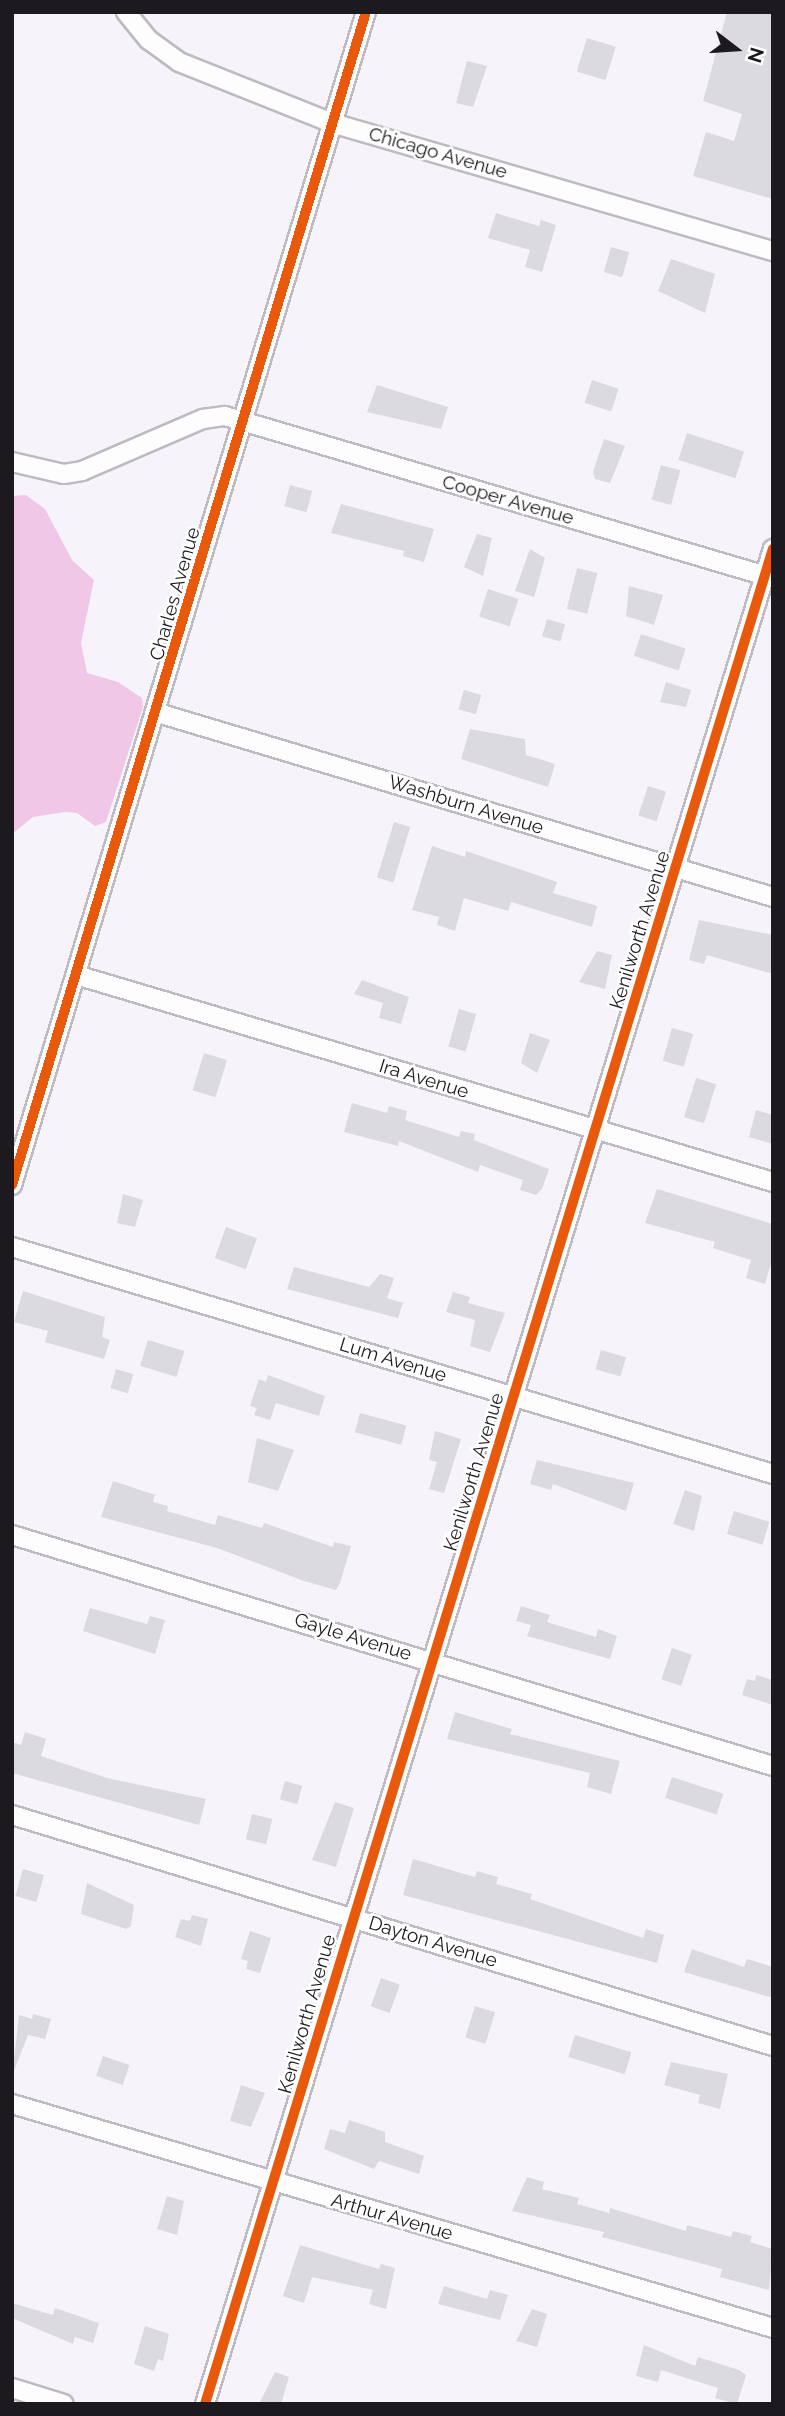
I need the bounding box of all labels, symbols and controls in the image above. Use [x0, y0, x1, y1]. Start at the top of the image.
north arrow [701, 14, 771, 84]
text: N [743, 45, 769, 65]
street label: Chicago Avenue [366, 122, 510, 184]
street label: Cooper Avenue [439, 470, 577, 530]
street label: Charles Avenue [145, 524, 205, 664]
street label: Washburn Avenue [385, 770, 547, 840]
street label: Kenilworth Avenue [605, 848, 675, 1012]
street label: Ira Avenue [376, 1054, 472, 1104]
street label: Lum Avenue [336, 1333, 450, 1387]
street label: Kenilworth Avenue [439, 1390, 509, 1554]
street label: Gayle Avenue [291, 1608, 415, 1666]
street label: Dayton Avenue [366, 1912, 500, 1972]
street label: Kenilworth Avenue [273, 1932, 341, 2096]
street label: Arthur Avenue [328, 2189, 456, 2245]

